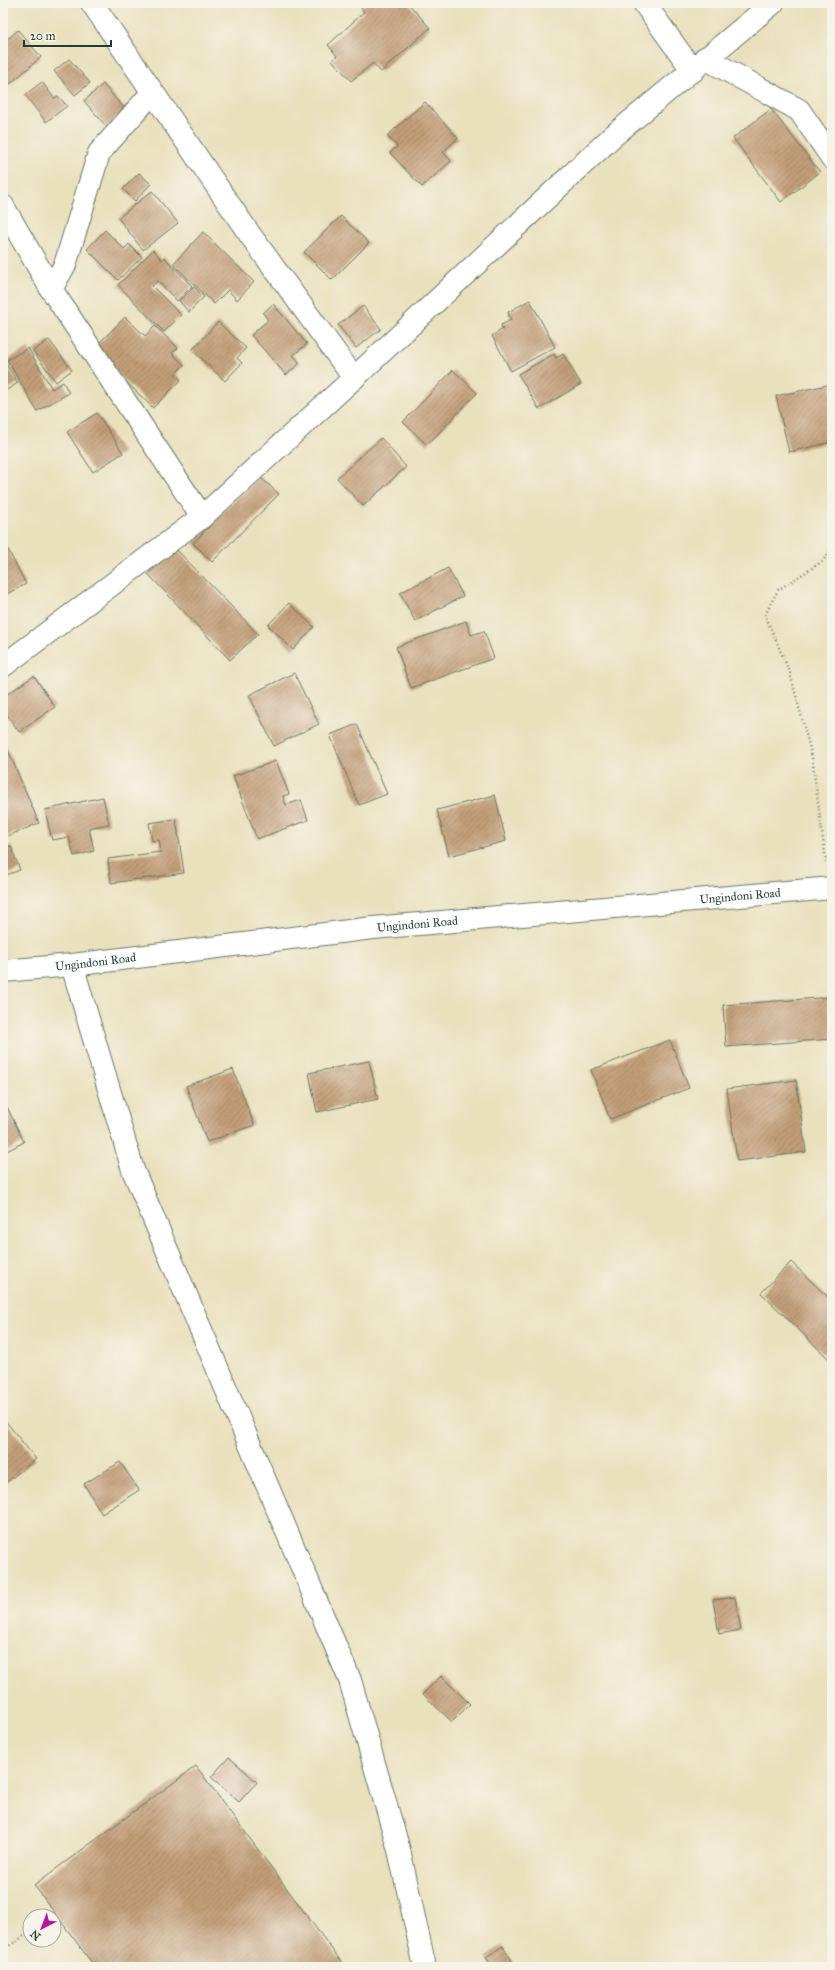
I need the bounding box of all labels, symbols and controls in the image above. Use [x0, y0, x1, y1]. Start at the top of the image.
scale bar [24, 22, 111, 48]
text: 20 m [30, 29, 56, 43]
street label: Ungindoni Road [699, 886, 781, 907]
street label: Ungindoni Road [376, 914, 458, 935]
street label: Ungindoni Road [55, 950, 137, 973]
north arrow [22, 1908, 62, 1948]
text: N [27, 1927, 43, 1943]

